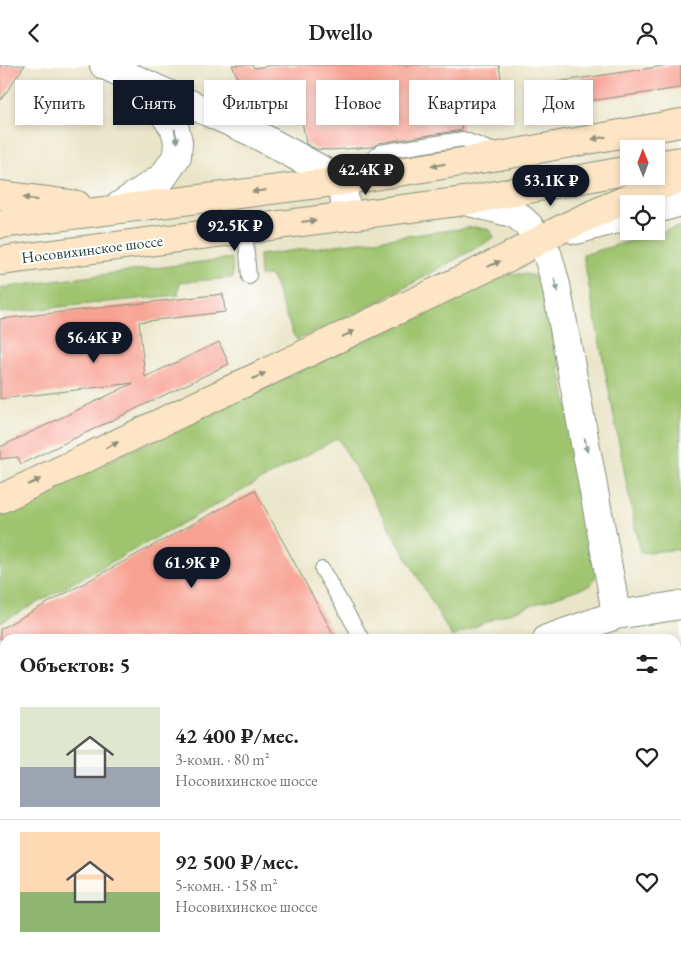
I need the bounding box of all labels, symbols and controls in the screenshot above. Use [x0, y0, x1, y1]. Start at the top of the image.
text: Dwello [308, 18, 373, 47]
icon: back [20, 19, 48, 47]
icon: person [633, 19, 661, 47]
chip: Купить [15, 80, 103, 125]
chip: Снять [113, 80, 194, 125]
chip: Фильтры [204, 80, 306, 125]
chip: Новое [316, 80, 399, 125]
chip: Квартира [409, 80, 514, 125]
chip: Дом [524, 80, 593, 125]
one-way arrow [172, 129, 180, 144]
one-way arrow [590, 134, 606, 142]
north arrow [620, 140, 665, 185]
map controls [620, 140, 665, 240]
pin: 42.4K ₽ [320, 153, 412, 196]
text: 42.4K ₽ [338, 159, 394, 180]
one-way arrow [430, 162, 446, 170]
pin: 53.1K ₽ [505, 165, 597, 207]
text: 53.1K ₽ [523, 170, 579, 191]
one-way arrow [251, 187, 267, 195]
one-way arrow [22, 194, 38, 202]
button: locate [620, 195, 665, 240]
pin: 92.5K ₽ [189, 209, 281, 252]
text: 92.5K ₽ [207, 215, 263, 236]
one-way arrow [301, 217, 317, 225]
street label: Носовихинское шоссе [20, 230, 164, 268]
one-way arrow [487, 260, 501, 268]
one-way arrow [552, 278, 560, 293]
pin: 56.4K ₽ [48, 321, 140, 364]
text: 56.4K ₽ [66, 327, 122, 348]
one-way arrow [340, 330, 355, 338]
one-way arrow [252, 371, 266, 379]
one-way arrow [582, 437, 590, 453]
one-way arrow [105, 441, 120, 450]
one-way arrow [27, 478, 41, 486]
pin: 61.9K ₽ [146, 547, 238, 589]
text: 61.9K ₽ [164, 552, 220, 573]
icon: filters [633, 650, 661, 678]
text: Объектов: 5 [20, 651, 131, 678]
text: 42 400 ₽/мес. [175, 722, 299, 749]
icon: home [60, 727, 120, 787]
icon: heart [633, 743, 661, 771]
text: 3-комн. · 80 m² [175, 749, 270, 770]
text: Носовихинское шоссе [175, 770, 317, 791]
text: 92 500 ₽/мес. [175, 848, 299, 875]
icon: home [60, 852, 120, 912]
icon: heart [633, 868, 661, 896]
text: 5-комн. · 158 m² [175, 875, 277, 896]
text: Носовихинское шоссе [175, 896, 317, 917]

